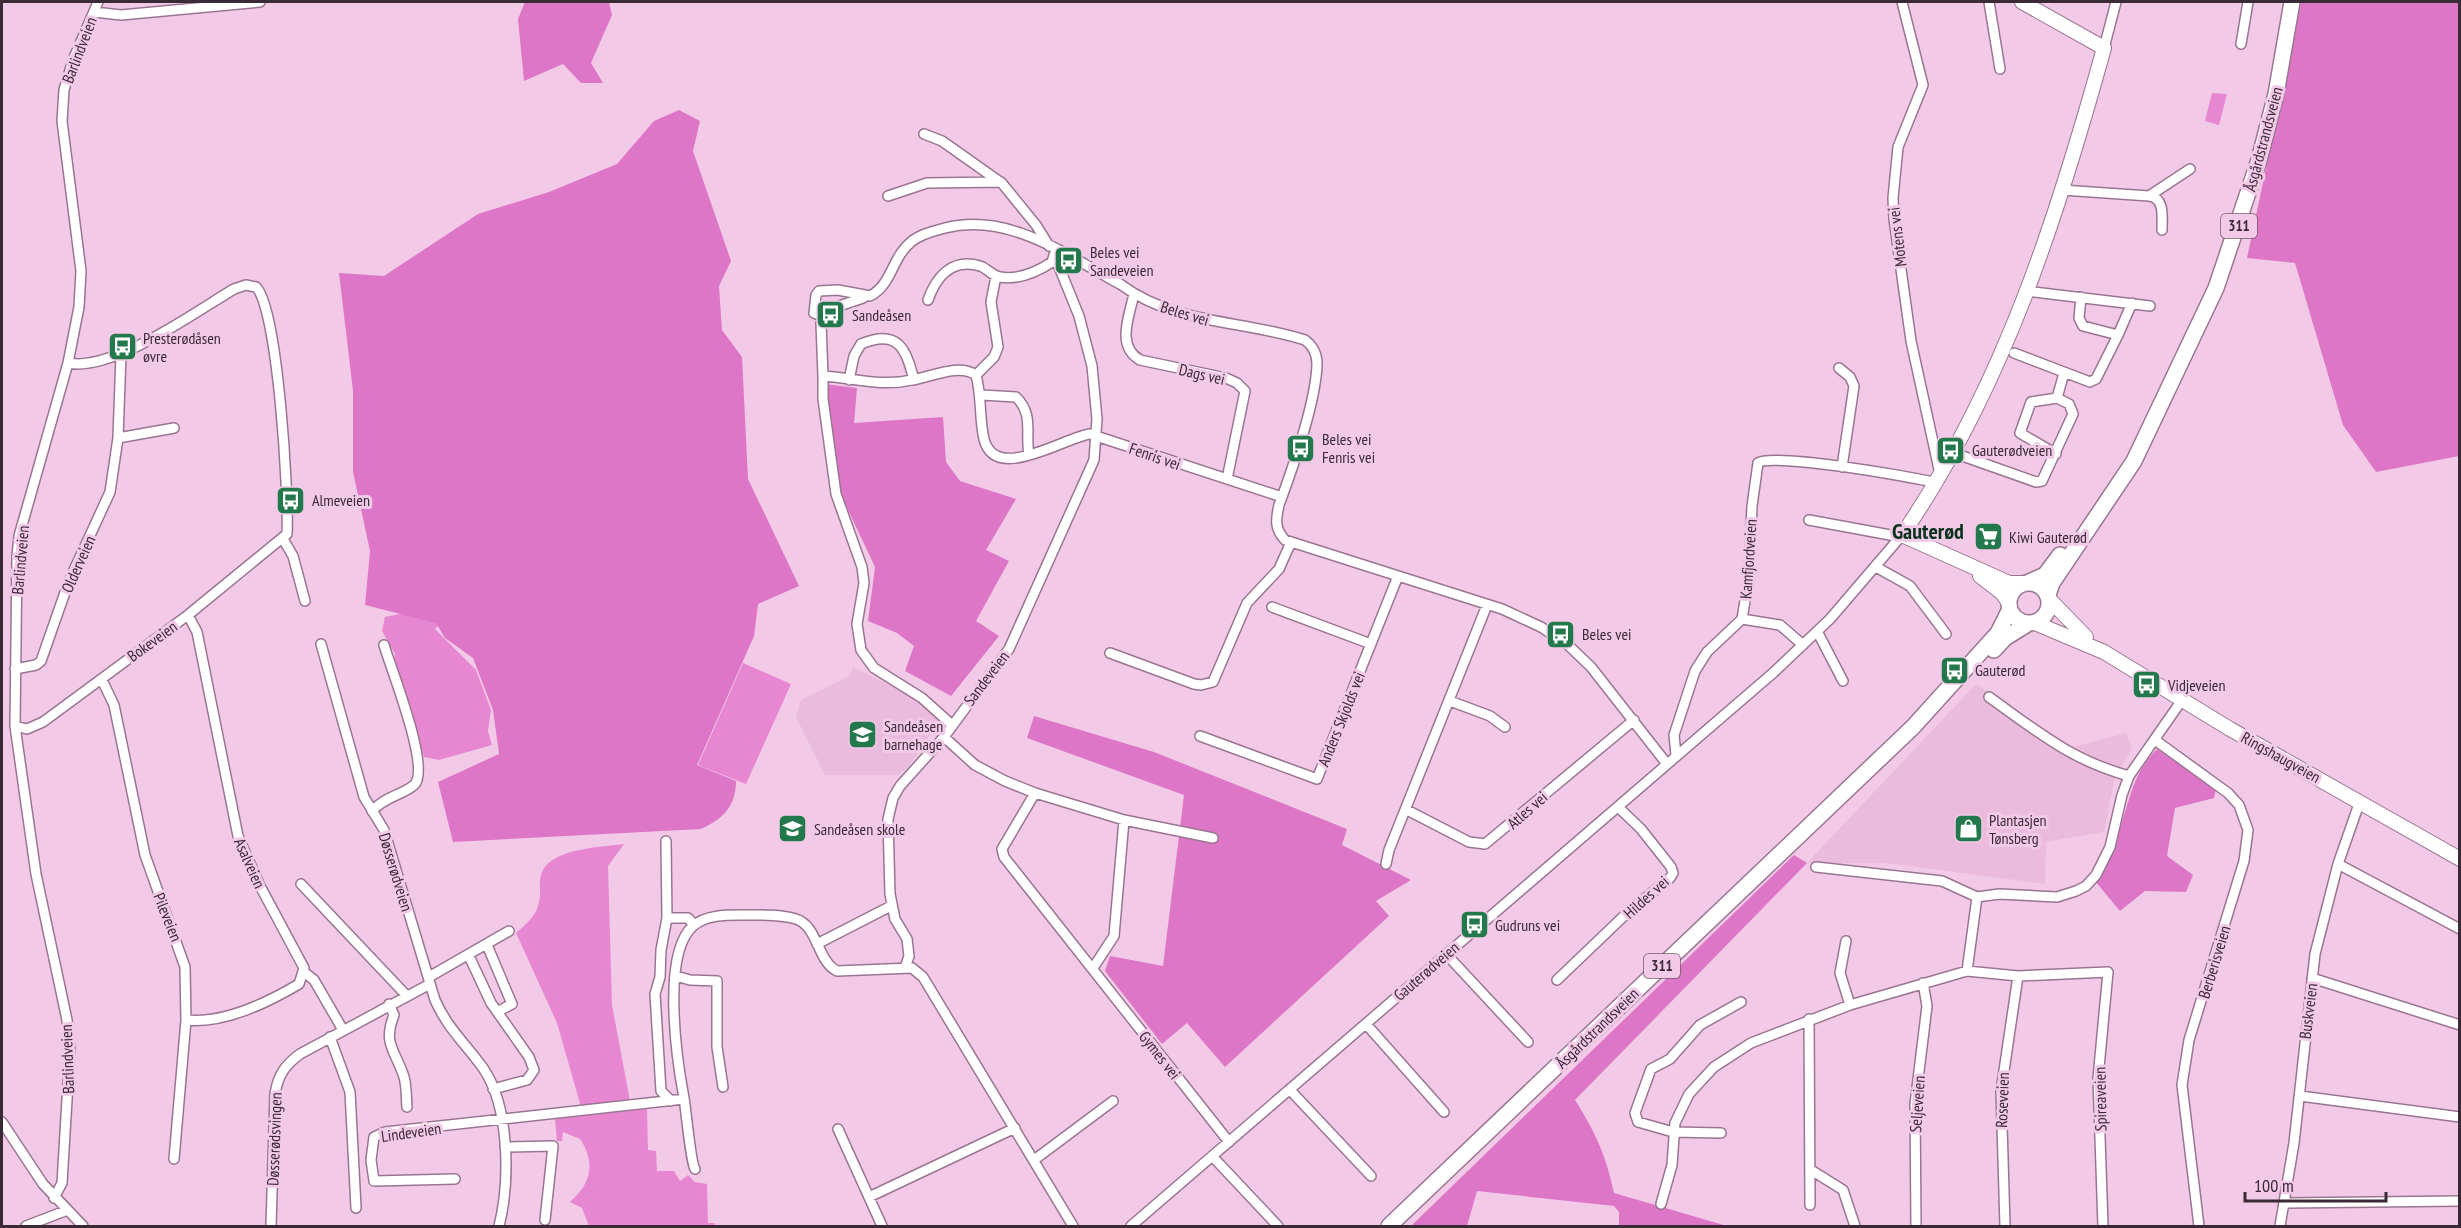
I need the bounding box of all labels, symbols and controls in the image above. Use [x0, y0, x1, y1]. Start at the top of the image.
street label: Barlindveien [57, 14, 101, 86]
street label: Åsgårdstrandsveien [2239, 85, 2287, 193]
street label: Motens vei [1883, 206, 1911, 268]
road number: 311 [2221, 214, 2257, 238]
place label: Beles vei Sandeveien [1090, 242, 1153, 280]
bus stop icon: Beles vei Sandeveien [1053, 245, 1085, 277]
street label: Beles vei [1158, 296, 1212, 330]
bus stop icon: Sandeåsen [815, 299, 847, 331]
place label: Sandeåsen [852, 305, 911, 325]
place label: Presterødåsen øvre [143, 328, 221, 366]
bus stop icon: Presterødåsen øvre [106, 331, 138, 363]
street label: Dags vei [1177, 359, 1227, 389]
place label: Beles vei Fenris vei [1322, 429, 1375, 467]
bus stop icon: Beles vei Fenris vei [1285, 432, 1317, 464]
bus stop icon: Gauterødveien [1935, 434, 1967, 466]
street label: Fenris vei [1127, 438, 1183, 474]
place label: Gauterødveien [1972, 440, 2052, 460]
bus stop icon: Almeveien [275, 484, 307, 516]
place label: Almeveien [312, 490, 370, 510]
district label: Gauterød [1892, 517, 1964, 545]
street label: Kamfjordveien [1735, 518, 1761, 600]
supermarket icon: Kiwi Gauterød [1972, 521, 2004, 553]
street label: Barlindveien [7, 525, 33, 595]
place label: Kiwi Gauterød [2009, 527, 2087, 547]
street label: Olderveien [57, 532, 99, 596]
street label: Bokeveien [123, 616, 181, 666]
bus stop icon: Beles vei [1545, 618, 1577, 650]
place label: Beles vei [1582, 624, 1632, 644]
street label: Sandeveien [959, 647, 1013, 709]
bus stop icon: Gauterød [1938, 654, 1970, 686]
place label: Gauterød [1975, 660, 2025, 680]
street label: Anders Skjolds vei [1313, 669, 1369, 769]
bus stop icon: Vidjeveien [2131, 669, 2163, 701]
place label: Vidjeveien [2167, 675, 2226, 695]
place label: Sandeåsen barnehage [884, 716, 943, 754]
school or university icon: Sandeåsen barnehage [847, 719, 879, 751]
street label: Ringshaugveien [2238, 727, 2324, 787]
street label: Atles vei [1503, 787, 1551, 833]
place label: Plantasjen Tønsberg [1989, 810, 2047, 848]
school or university icon: Sandeåsen skole [777, 813, 809, 845]
shop icon: Plantasjen Tønsberg [1952, 813, 1984, 845]
place label: Sandeåsen skole [814, 819, 905, 839]
street label: Døsserødveien [375, 830, 417, 914]
street label: Asalveien [230, 835, 270, 891]
street label: Hildes vei [1619, 871, 1673, 923]
street label: Pileveien [149, 890, 187, 944]
bus stop icon: Gudruns vei [1458, 909, 1490, 941]
place label: Gudruns vei [1495, 915, 1560, 935]
street label: Berberisveien [2193, 923, 2235, 1001]
street label: Gauterødveien [1389, 937, 1463, 1005]
road number: 311 [1644, 954, 1680, 978]
street label: Buskveien [2295, 982, 2321, 1040]
street label: Åsgårdstrandsveien [1551, 983, 1643, 1073]
street label: Barlindveien [56, 1024, 78, 1094]
street label: Gymes vei [1135, 1027, 1185, 1083]
street label: Spireaveien [2089, 1067, 2111, 1131]
street label: Roseveien [1991, 1072, 2013, 1128]
street label: Seljeveien [1905, 1075, 1929, 1133]
street label: Døsserødsvingen [262, 1092, 286, 1186]
street label: Lindeveien [380, 1118, 442, 1146]
scale bar [2245, 1165, 2386, 1203]
text: 100 m [2254, 1174, 2294, 1197]

